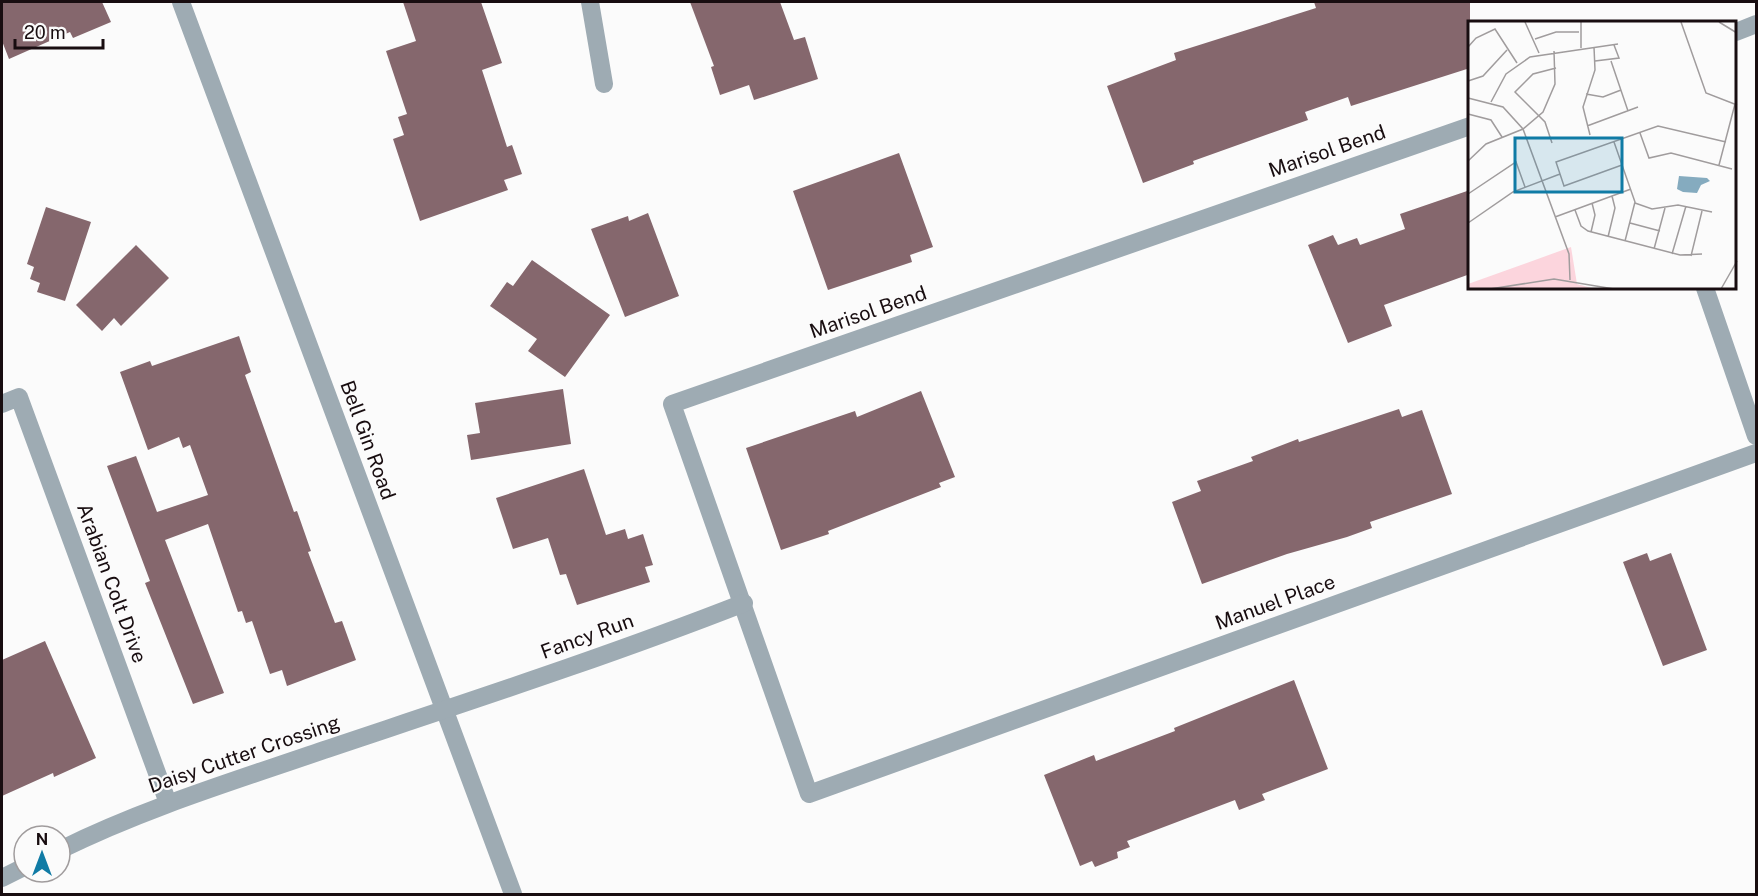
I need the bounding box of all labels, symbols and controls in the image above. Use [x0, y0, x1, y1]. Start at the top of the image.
scale bar [15, 12, 104, 50]
inset map [1468, 21, 1737, 290]
text: 20 m [24, 22, 66, 43]
street label: Marisol Bend [1265, 120, 1389, 182]
street label: Marisol Bend [806, 281, 930, 343]
street label: Bell Gin Road [335, 377, 401, 503]
street label: Arabian Colt Drive [72, 500, 152, 666]
street label: Manuel Place [1212, 569, 1338, 635]
street label: Fancy Run [537, 608, 637, 664]
street label: Daisy Cutter Crossing [145, 710, 343, 798]
north arrow [12, 824, 72, 884]
text: N [36, 830, 48, 849]

